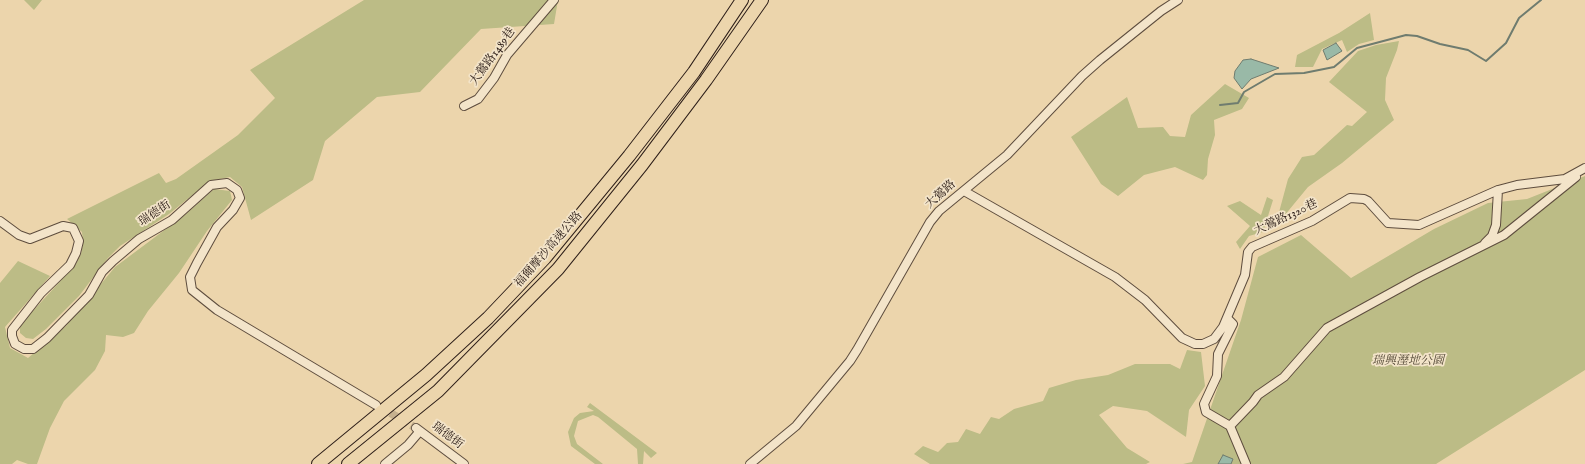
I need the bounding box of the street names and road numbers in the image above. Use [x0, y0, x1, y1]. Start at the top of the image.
street label: 大鶯路1489巷 [467, 25, 519, 89]
street label: 大鶯路 [923, 178, 959, 212]
street label: 大鶯路1320巷 [1252, 197, 1320, 239]
street label: 瑞德街 [136, 198, 174, 230]
street label: 福爾摩沙高速公路 [512, 209, 586, 291]
street label: 瑞德街 [428, 419, 466, 453]

